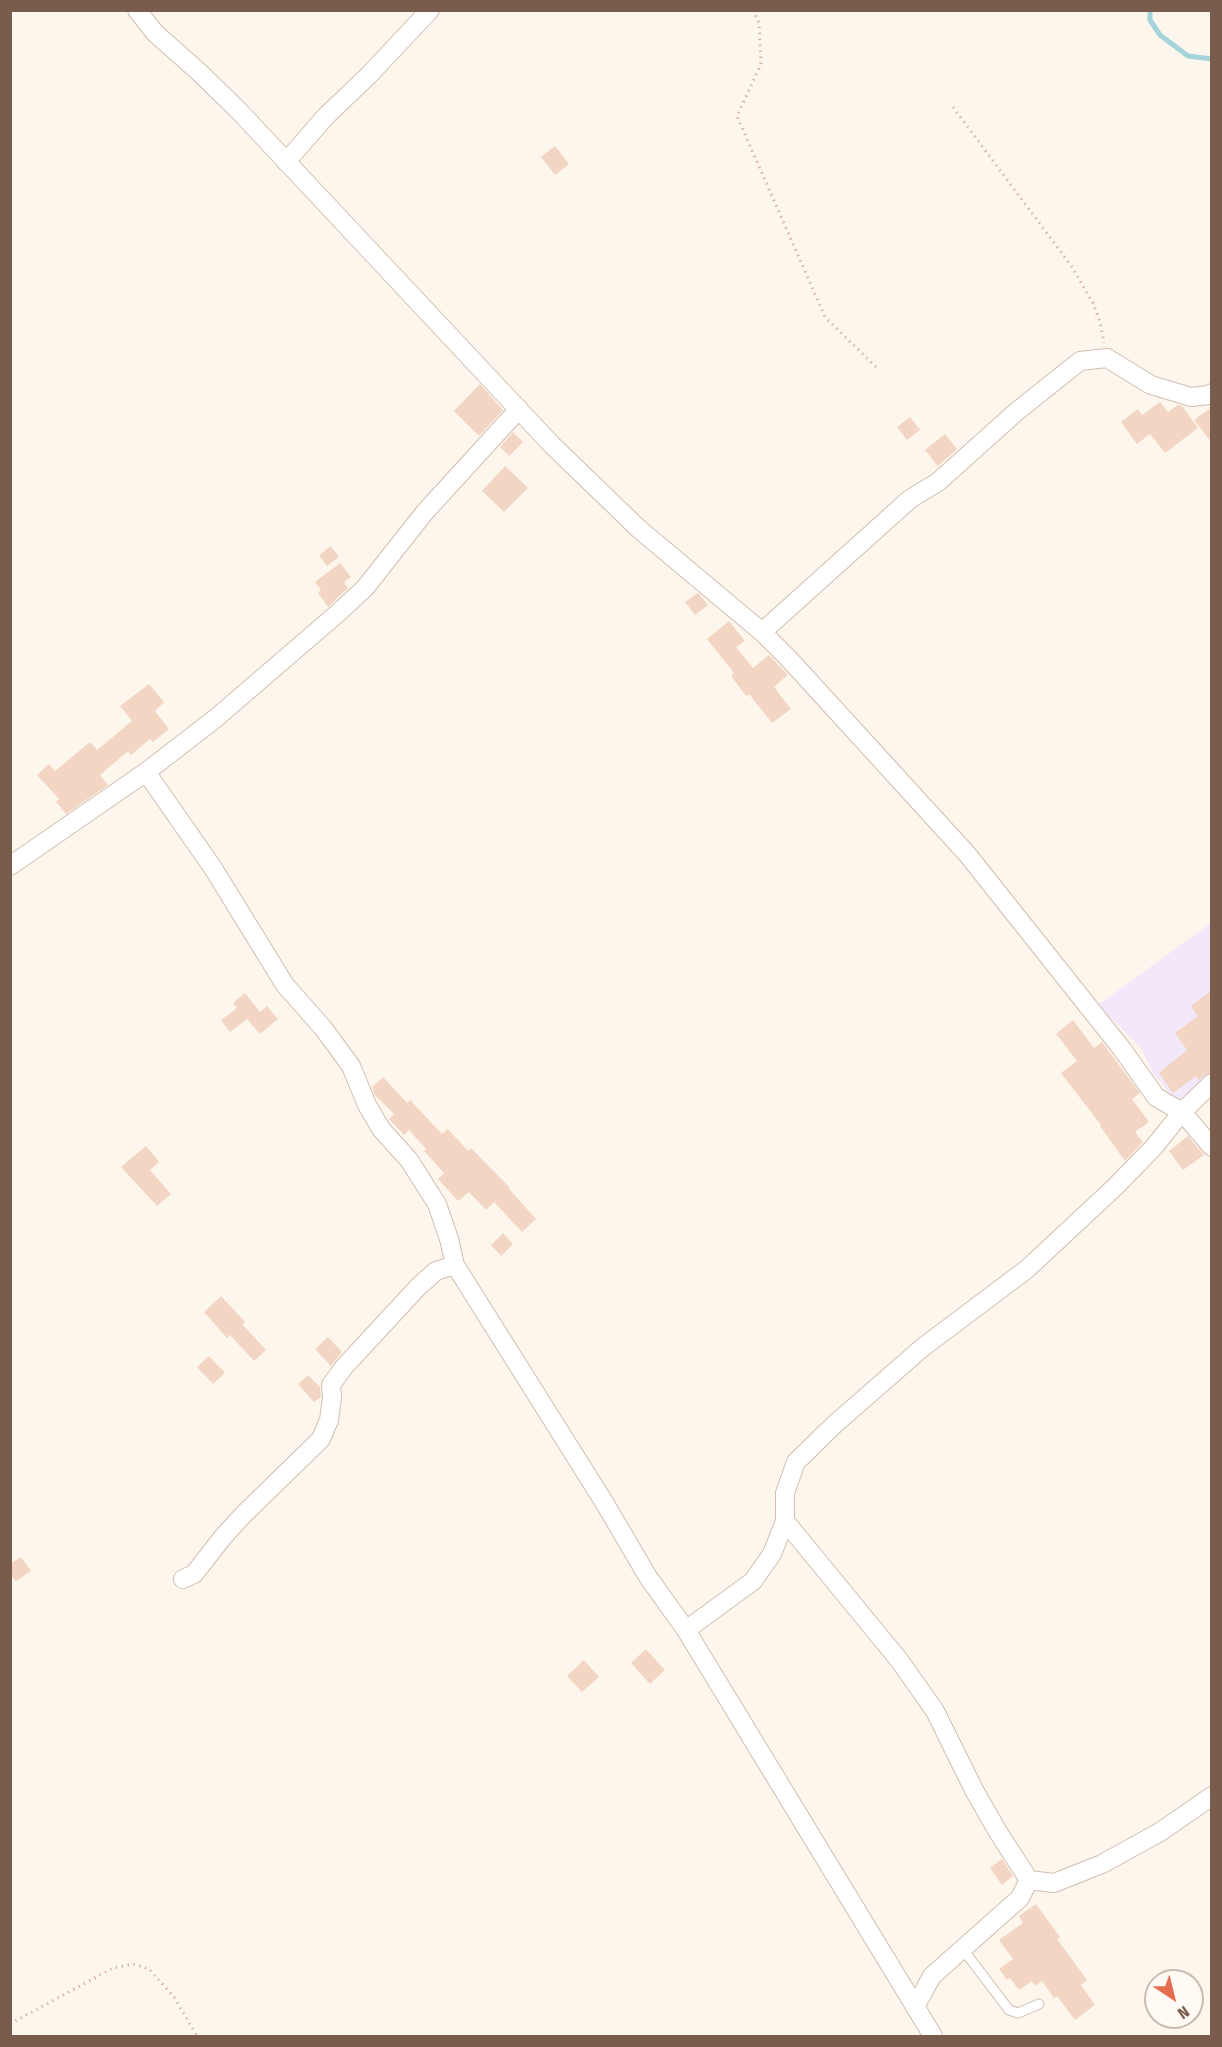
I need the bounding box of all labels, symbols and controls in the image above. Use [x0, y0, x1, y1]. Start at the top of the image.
north arrow [1144, 1969, 1204, 2029]
text: N [1174, 2002, 1193, 2023]

